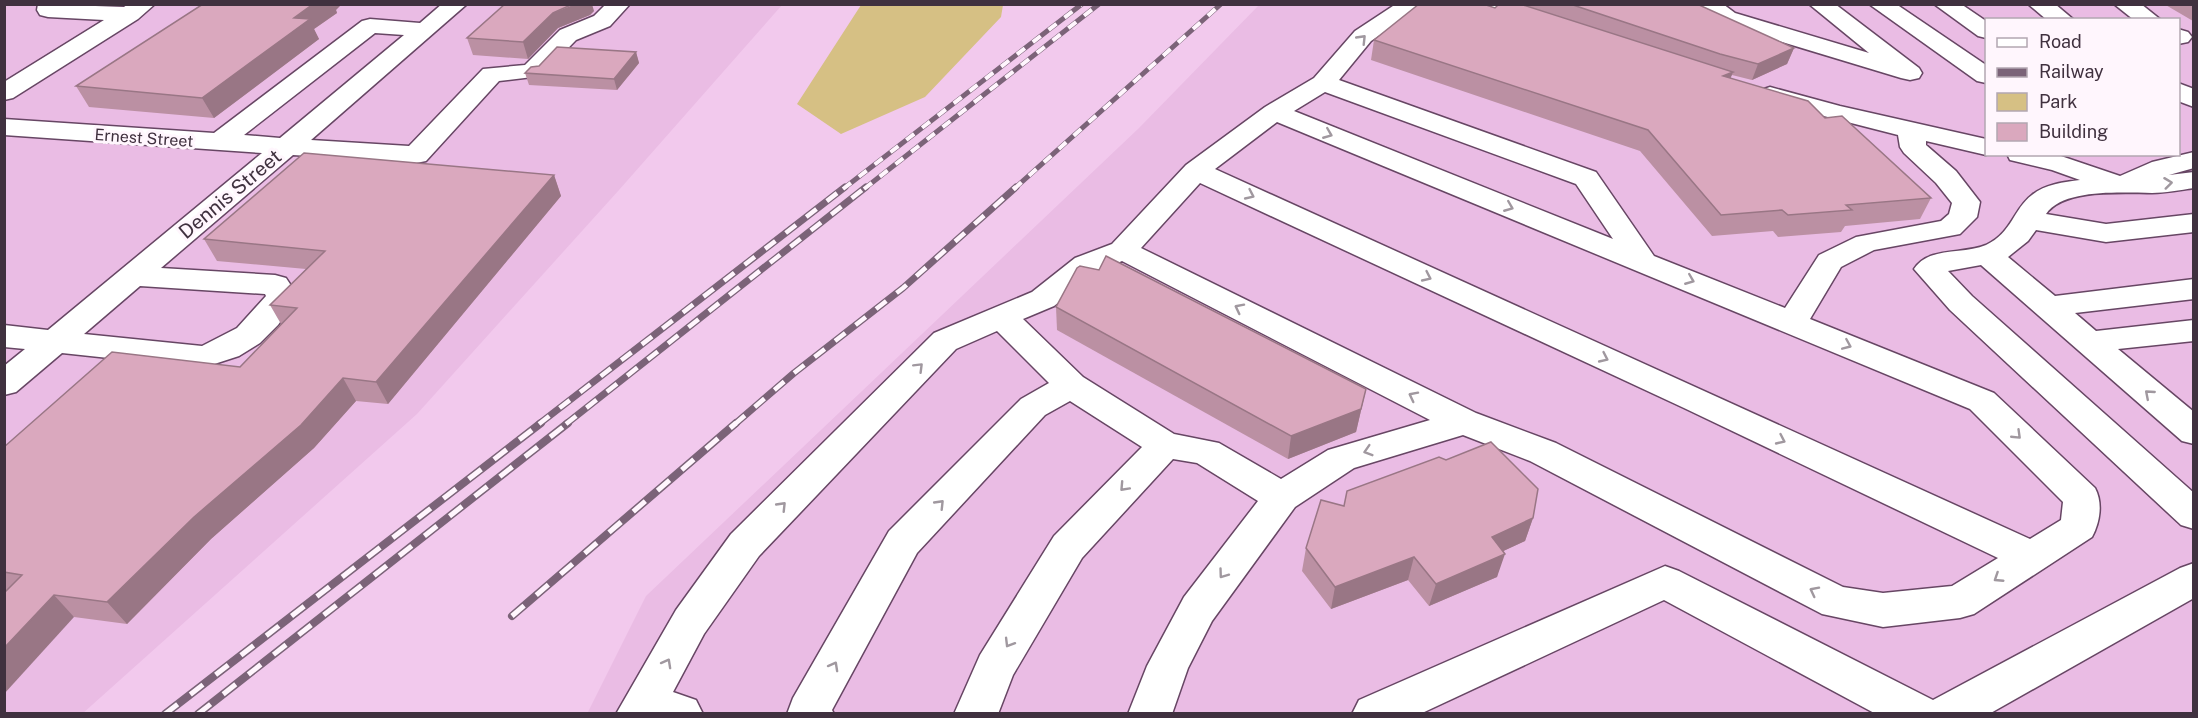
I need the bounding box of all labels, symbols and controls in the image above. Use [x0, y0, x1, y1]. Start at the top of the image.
legend [1985, 18, 2180, 156]
text: Road [2039, 31, 2082, 52]
one-way arrow [1354, 36, 1365, 47]
text: Railway [2039, 61, 2104, 82]
text: Park [2039, 91, 2077, 112]
text: Building [2039, 121, 2108, 142]
street label: Ernest Street [94, 125, 194, 151]
one-way arrow [1322, 127, 1333, 139]
street label: Dennis Street [174, 144, 286, 244]
one-way arrow [2164, 177, 2173, 190]
one-way arrow [1243, 188, 1254, 200]
one-way arrow [1503, 200, 1514, 212]
one-way arrow [1421, 269, 1432, 281]
one-way arrow [1684, 273, 1694, 286]
one-way arrow [1234, 304, 1245, 316]
one-way arrow [1840, 338, 1851, 350]
one-way arrow [1598, 350, 1609, 362]
one-way arrow [911, 363, 922, 374]
one-way arrow [2145, 390, 2156, 401]
one-way arrow [1408, 392, 1419, 403]
one-way arrow [2009, 427, 2020, 438]
one-way arrow [1775, 432, 1786, 444]
one-way arrow [1363, 444, 1374, 456]
one-way arrow [1121, 480, 1132, 491]
one-way arrow [933, 500, 944, 510]
one-way arrow [775, 503, 786, 513]
one-way arrow [1220, 567, 1231, 578]
one-way arrow [1994, 571, 2004, 583]
one-way arrow [1809, 587, 1820, 598]
one-way arrow [1005, 637, 1017, 647]
one-way arrow [660, 659, 671, 669]
one-way arrow [827, 662, 838, 672]

